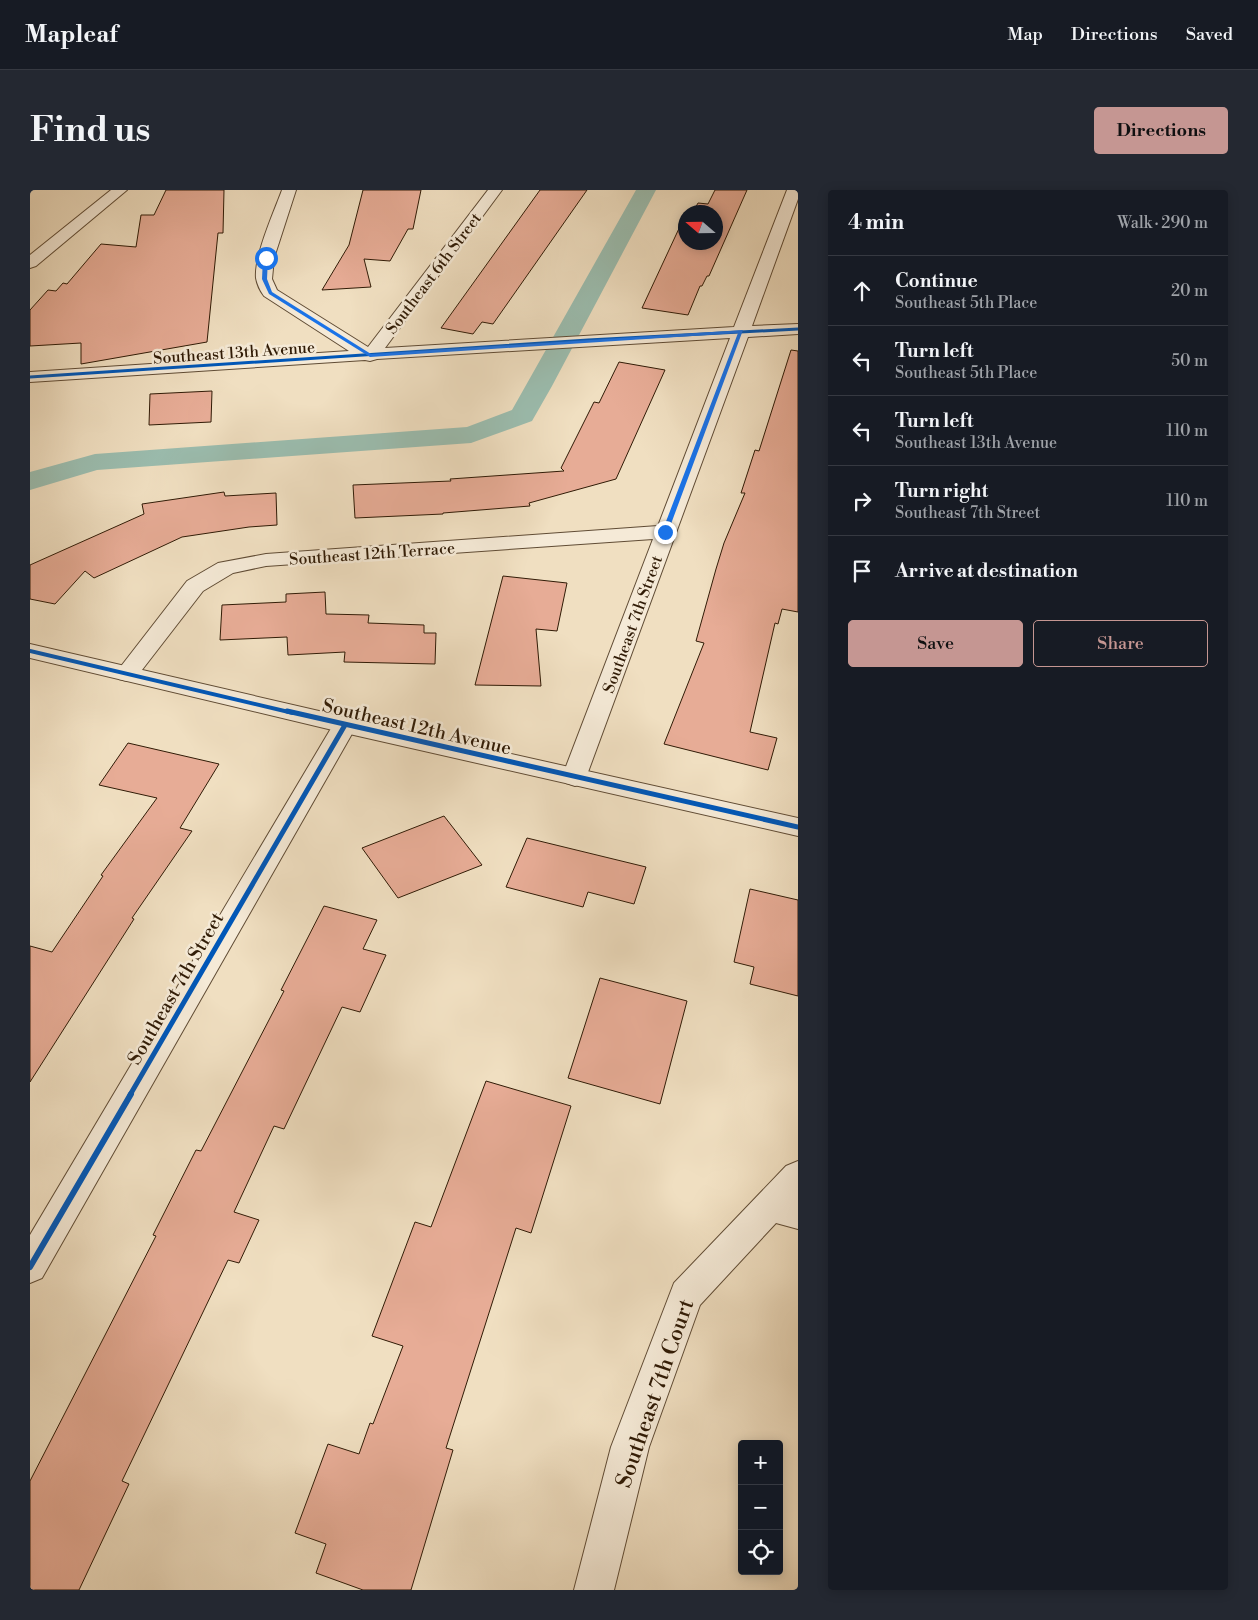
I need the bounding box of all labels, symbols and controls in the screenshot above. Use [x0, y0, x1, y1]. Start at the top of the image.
text: Mapleaf [25, 20, 118, 50]
text: Map [1007, 23, 1043, 46]
text: Directions [1071, 23, 1158, 46]
text: Saved [1186, 23, 1233, 46]
button: Directions [1094, 107, 1228, 154]
text: Find us [30, 109, 150, 152]
north arrow [678, 205, 723, 250]
street label: Southeast 6th Street [382, 209, 486, 338]
text: 4 min [848, 210, 904, 236]
text: Walk · 290 m [1117, 213, 1208, 233]
route start [255, 247, 278, 270]
text: Continue [895, 269, 978, 293]
icon: ahead [848, 277, 876, 305]
text: 20 m [1171, 281, 1208, 301]
text: Southeast 5th Place [895, 293, 1037, 313]
street label: Southeast 13th Avenue [153, 337, 316, 369]
text: Turn left [895, 339, 974, 363]
icon: left [848, 347, 876, 375]
text: 50 m [1171, 351, 1208, 371]
text: Southeast 5th Place [895, 363, 1037, 383]
text: Turn left [895, 409, 974, 433]
icon: left [848, 417, 876, 445]
text: 110 m [1166, 421, 1208, 441]
text: Southeast 13th Avenue [895, 433, 1057, 453]
text: Turn right [895, 479, 988, 503]
icon: right [848, 487, 876, 515]
text: 110 m [1166, 491, 1208, 511]
text: Southeast 7th Street [895, 503, 1040, 523]
route end [654, 521, 677, 544]
street label: Southeast 12th Terrace [288, 538, 456, 570]
street label: Southeast 7th Street [599, 552, 667, 696]
icon: arrive [848, 557, 876, 585]
text: Arrive at destination [895, 559, 1078, 583]
button: Save [848, 620, 1023, 667]
button: Share [1033, 620, 1208, 667]
street label: Southeast 12th Avenue [320, 694, 514, 760]
street label: Southeast 7th Street [122, 908, 229, 1069]
street label: Southeast 7th Court [610, 1295, 700, 1491]
map controls [738, 1440, 783, 1575]
button: + [738, 1440, 783, 1485]
button: − [738, 1485, 783, 1530]
button: locate [738, 1530, 783, 1575]

